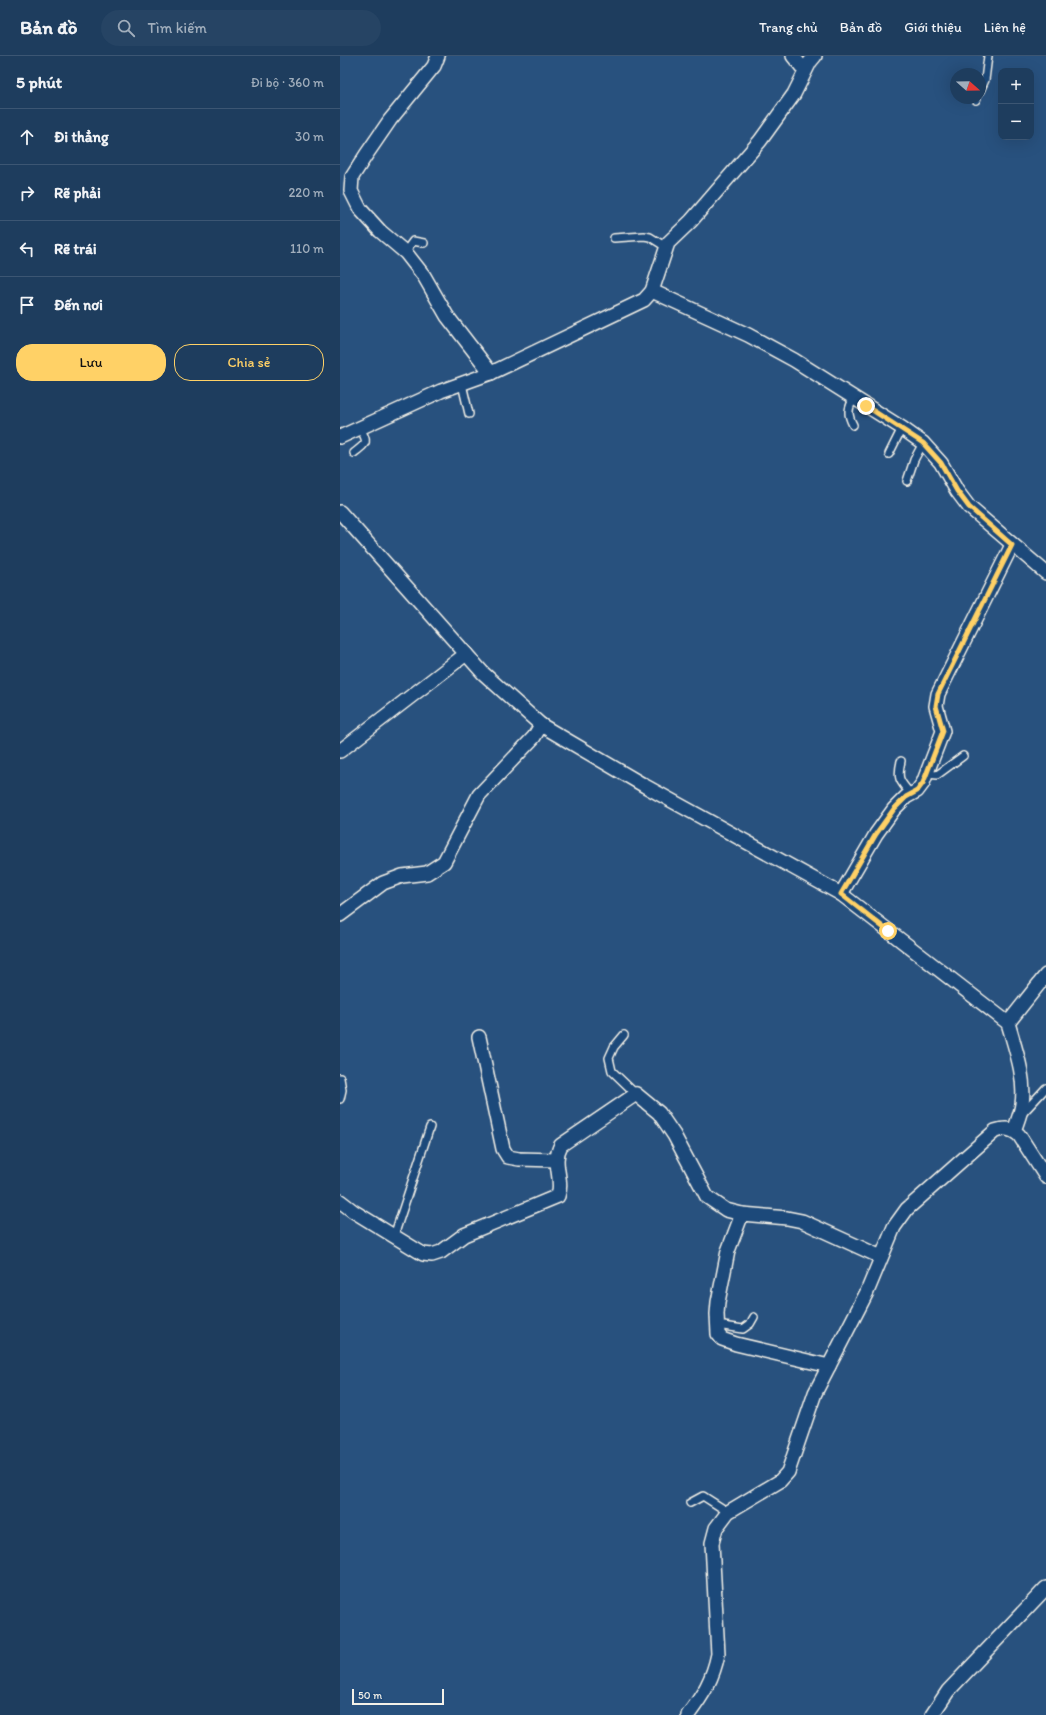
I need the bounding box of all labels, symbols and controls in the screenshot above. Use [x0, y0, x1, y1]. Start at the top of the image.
search box [101, 10, 381, 46]
text: Bản đồ [20, 16, 77, 39]
icon: search [115, 17, 137, 39]
text: Tìm kiếm [147, 19, 207, 37]
text: Trang chủ [759, 19, 818, 36]
text: Bản đồ [840, 19, 882, 36]
text: Giới thiệu [904, 19, 962, 36]
text: Liên hệ [984, 19, 1026, 36]
north arrow [950, 68, 986, 104]
map controls [998, 68, 1034, 140]
button: + [998, 68, 1034, 104]
text: 5 phút [16, 72, 62, 92]
text: Đi bộ · 360 m [251, 75, 324, 90]
button: − [998, 104, 1034, 140]
icon: ahead [16, 126, 38, 148]
text: Đi thẳng [54, 128, 109, 146]
text: 30 m [295, 129, 324, 144]
icon: right [16, 182, 38, 204]
text: Rẽ phải [54, 184, 101, 202]
text: 220 m [288, 185, 324, 200]
icon: left [16, 238, 38, 260]
text: Rẽ trái [54, 240, 97, 258]
text: 110 m [290, 241, 324, 256]
icon: arrive [16, 294, 38, 316]
text: Đến nơi [54, 296, 103, 314]
button: Lưu [16, 344, 166, 381]
button: Chia sẻ [174, 344, 324, 381]
route end [857, 397, 875, 415]
route start [879, 922, 897, 940]
scale bar [352, 1687, 444, 1706]
text: 50 m [358, 1689, 382, 1702]

